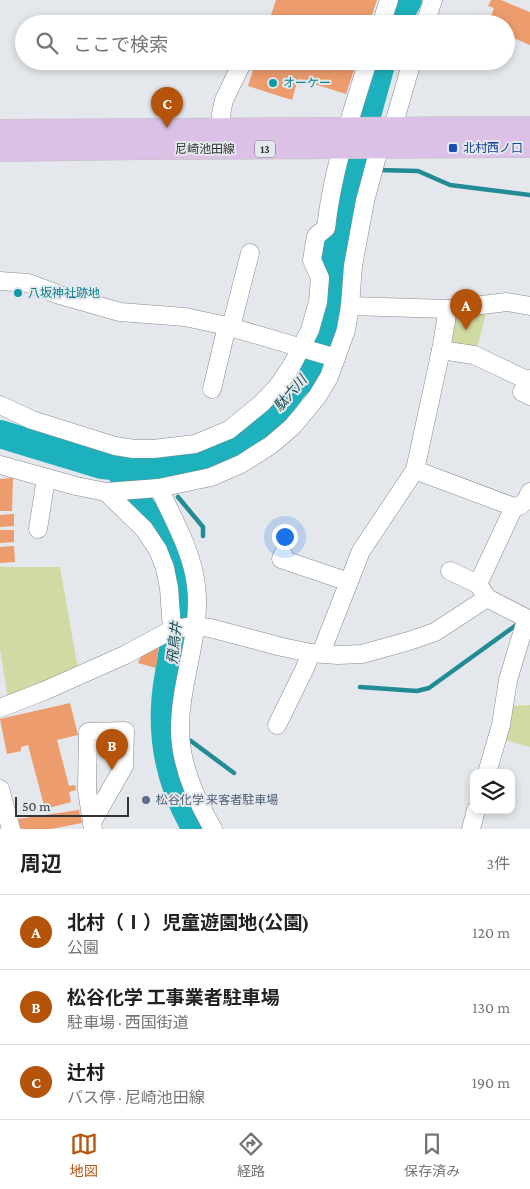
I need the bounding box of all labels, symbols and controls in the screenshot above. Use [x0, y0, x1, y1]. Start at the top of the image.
search box [15, 15, 515, 70]
icon: search [33, 29, 61, 57]
text: ここで検索 [73, 34, 168, 55]
place label: オーケー [283, 76, 331, 90]
marker: オーケー [267, 77, 279, 89]
pin: C [151, 87, 183, 128]
road number: 13 [255, 140, 275, 158]
place label: 北村西ノ口 [463, 141, 523, 155]
street label: 尼崎池田線 [175, 142, 235, 156]
marker: 北村西ノ口 [447, 142, 459, 154]
place label: 八坂神社跡地 [28, 286, 100, 300]
marker: 八坂神社跡地 [12, 287, 24, 299]
pin: A [450, 289, 482, 330]
water label: 駄六川 [270, 370, 311, 414]
your location [272, 524, 298, 550]
water label: 飛鳥井 [164, 619, 184, 665]
pin: B [96, 729, 128, 770]
map controls [470, 769, 515, 814]
button: layers [470, 769, 515, 814]
place label: 松谷化学 来客者駐車場 [156, 793, 278, 807]
scale bar [15, 794, 129, 817]
marker: 松谷化学 来客者駐車場 [140, 794, 152, 806]
text: 50 m [22, 798, 50, 814]
text: 周辺 [20, 852, 62, 876]
text: 3件 [486, 855, 510, 872]
text: 北村（Ⅰ）児童遊園地(公園) [67, 912, 309, 933]
text: A [31, 924, 41, 941]
text: 120 m [472, 924, 510, 941]
text: 公園 [67, 939, 99, 956]
text: 松谷化学 工事業者駐車場 [67, 987, 280, 1008]
text: B [31, 999, 41, 1016]
text: 130 m [472, 999, 510, 1016]
text: 駐車場 · 西国街道 [67, 1014, 189, 1031]
text: 辻村 [67, 1062, 105, 1083]
text: C [31, 1074, 41, 1091]
text: 190 m [472, 1074, 510, 1091]
text: バス停 · 尼崎池田線 [67, 1089, 205, 1106]
tab: 地図 [70, 1130, 98, 1180]
tab: 経路 [237, 1130, 265, 1180]
tab: 保存済み [404, 1130, 460, 1180]

